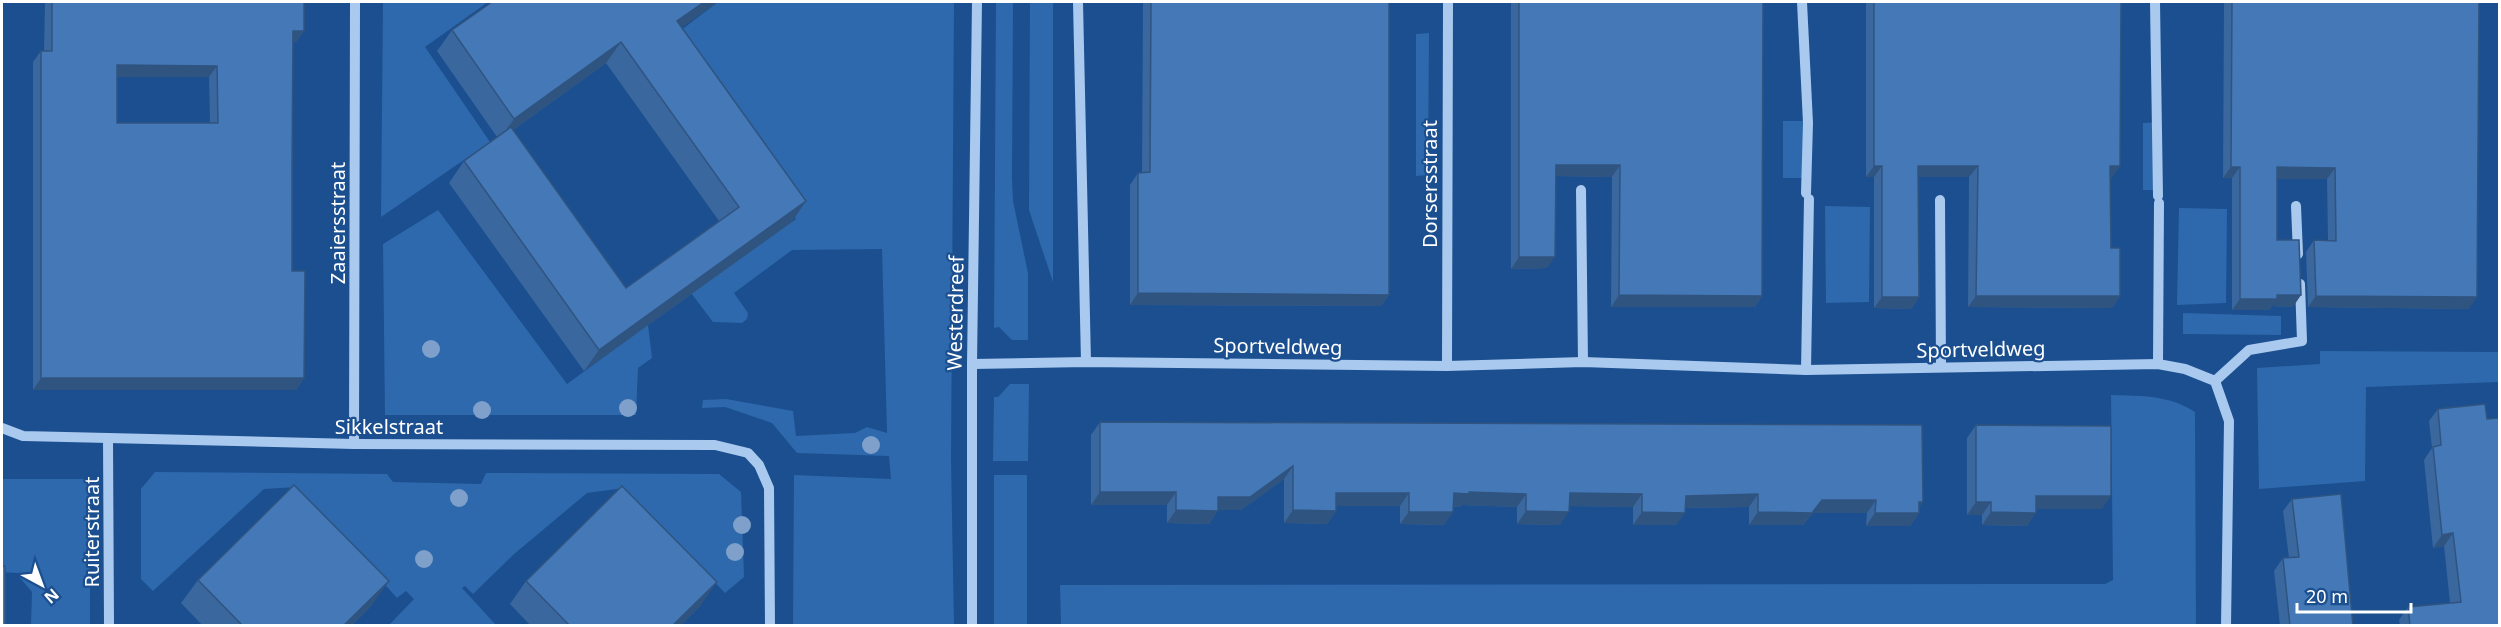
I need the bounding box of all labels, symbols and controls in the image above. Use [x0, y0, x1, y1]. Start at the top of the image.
street label: Dorsersstraat [1416, 120, 1443, 248]
street label: Zaaiersstraat [324, 162, 351, 284]
street label: Westerdreef [940, 254, 970, 371]
street label: Sportveldweg [1213, 331, 1343, 361]
street label: Sportveldweg [1916, 334, 2046, 364]
street label: Sikkelstraat [335, 413, 443, 440]
street label: Ruiterstraat [78, 476, 105, 588]
north arrow [12, 555, 72, 615]
scale bar [2297, 576, 2411, 614]
text: N [40, 584, 64, 609]
text: 20 m [2306, 584, 2348, 608]

